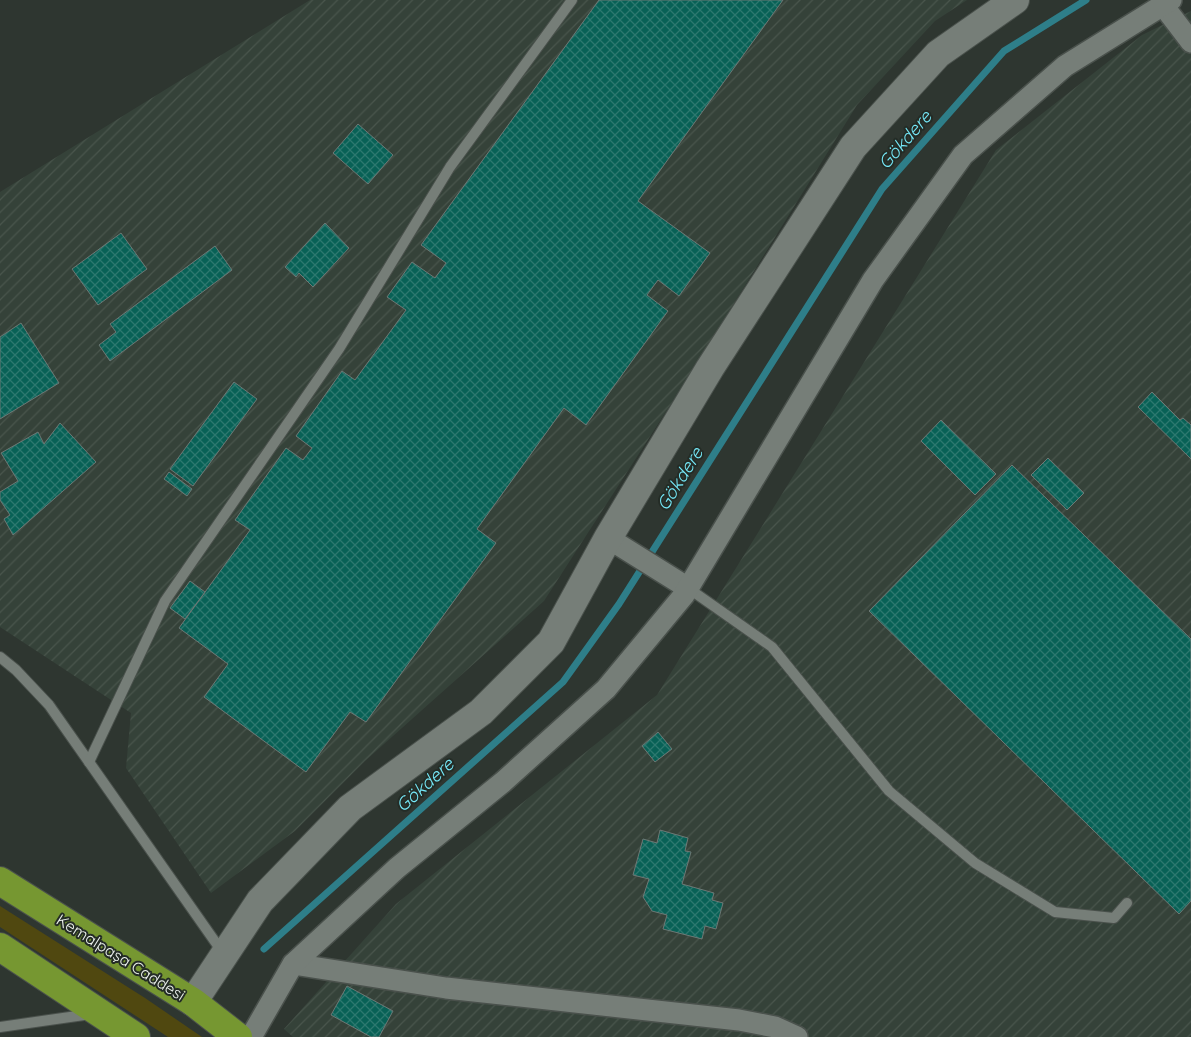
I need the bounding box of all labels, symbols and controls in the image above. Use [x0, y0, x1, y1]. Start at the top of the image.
water label: Gökdere [873, 105, 937, 174]
water label: Gökdere [651, 442, 708, 515]
water label: Gökdere [391, 752, 459, 817]
street label: Kemalpaşa Caddesi [53, 909, 189, 1005]

